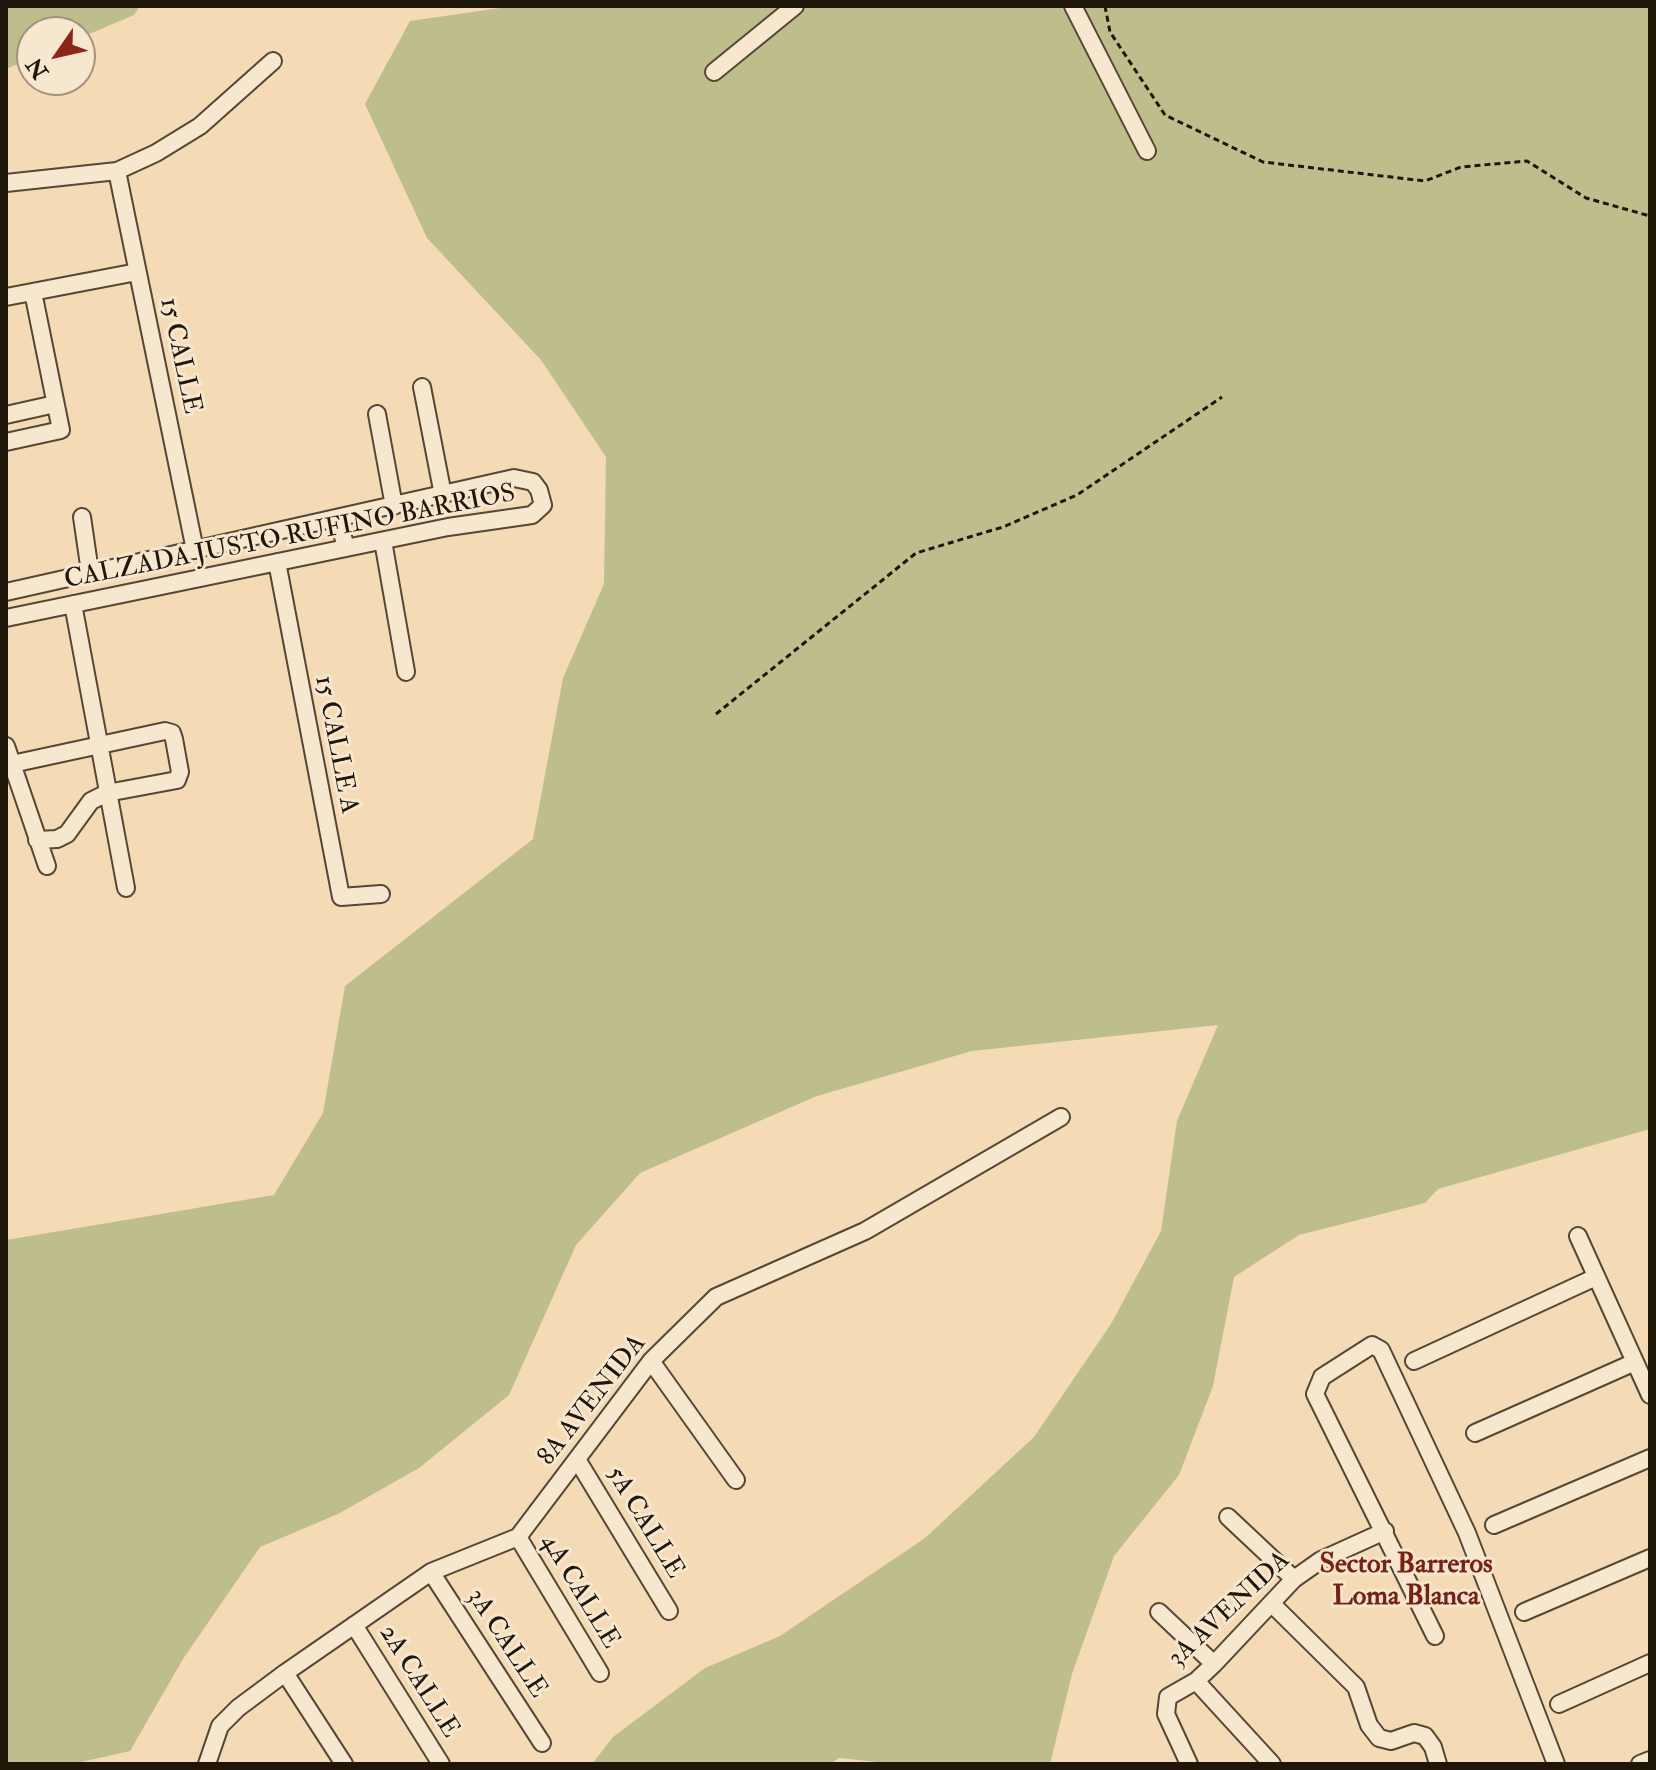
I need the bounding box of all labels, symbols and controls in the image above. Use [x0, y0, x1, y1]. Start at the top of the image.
north arrow [16, 16, 96, 96]
text: N [21, 52, 55, 84]
street label: 15 CALLE [151, 295, 207, 417]
street label: CALZADA JUSTO RUFINO BARRIOS [62, 479, 518, 597]
street label: 15 CALLE A [306, 673, 364, 817]
street label: 8A AVENIDA [532, 1329, 654, 1473]
street label: 5A CALLE [598, 1461, 690, 1585]
street label: 4A CALLE [533, 1529, 625, 1655]
street label: 3A AVENIDA [1163, 1546, 1297, 1674]
district label: Sector Barreros Loma Blanca [1319, 1549, 1493, 1615]
street label: 3A CALLE [459, 1584, 553, 1704]
street label: 2A CALLE [371, 1620, 465, 1744]

